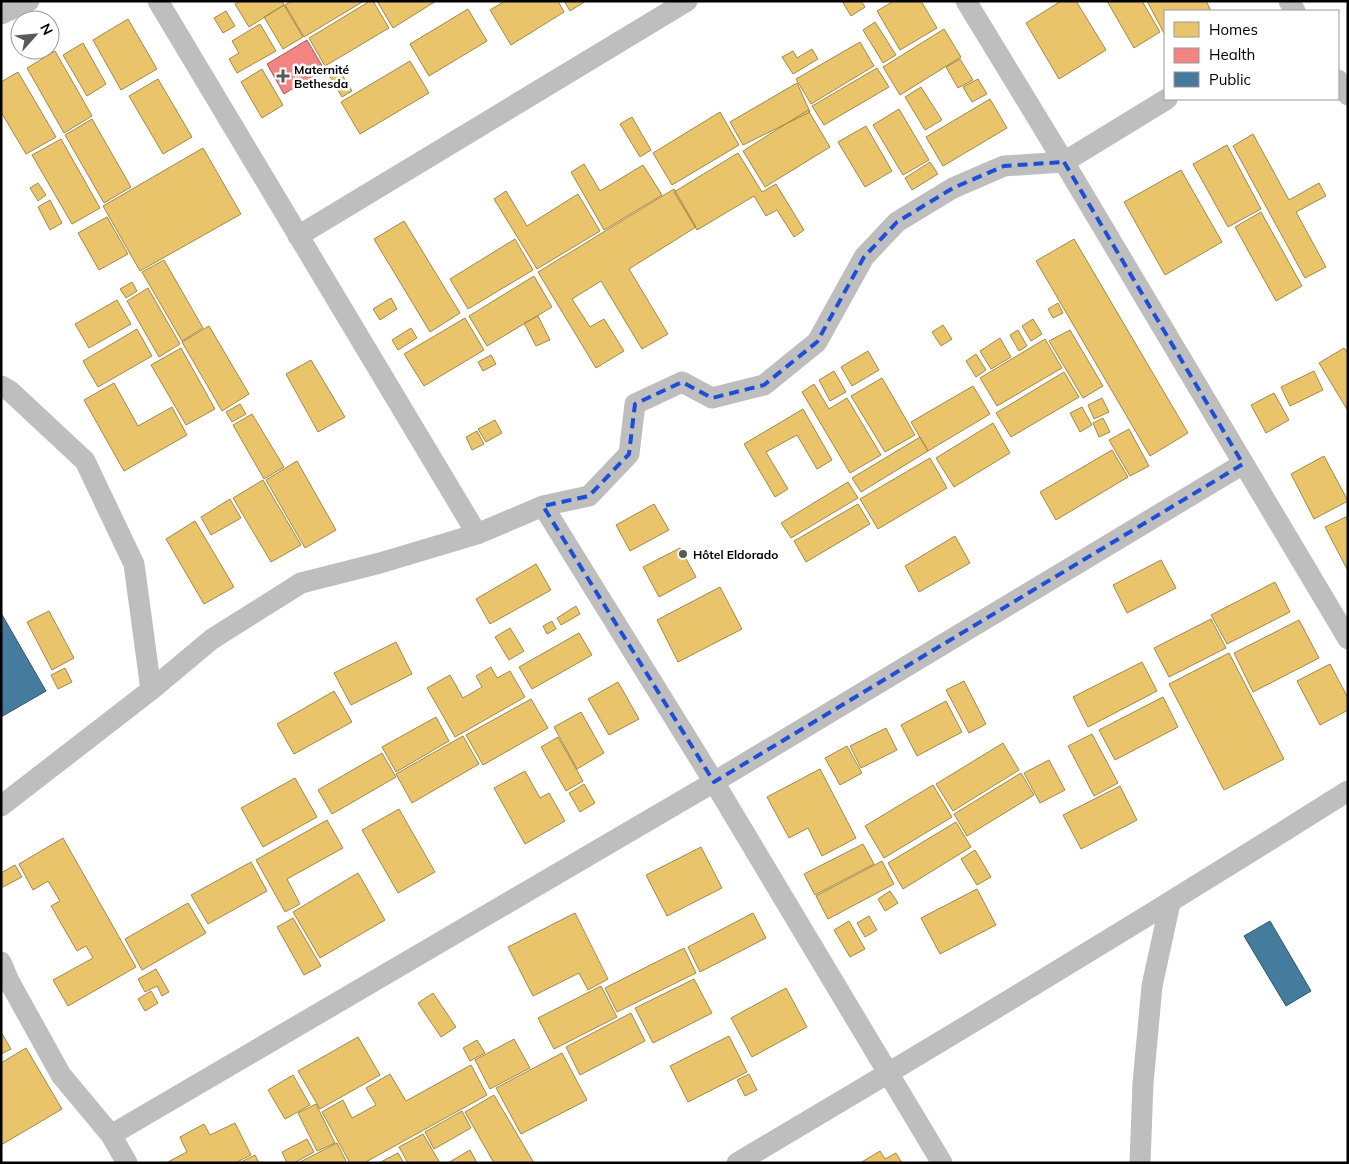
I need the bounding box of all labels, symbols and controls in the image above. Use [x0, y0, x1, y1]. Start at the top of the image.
north arrow [10, 10, 60, 60]
legend [1164, 10, 1339, 100]
text: N [36, 20, 57, 38]
text: Homes [1209, 20, 1258, 39]
text: Health [1209, 45, 1255, 64]
place label: Maternité Bethesda [294, 62, 350, 91]
marker: Maternité Bethesda [276, 69, 290, 83]
text: Public [1209, 70, 1251, 89]
place label: Hôtel Eldorado [693, 547, 778, 562]
marker: Hôtel Eldorado [677, 548, 689, 560]

